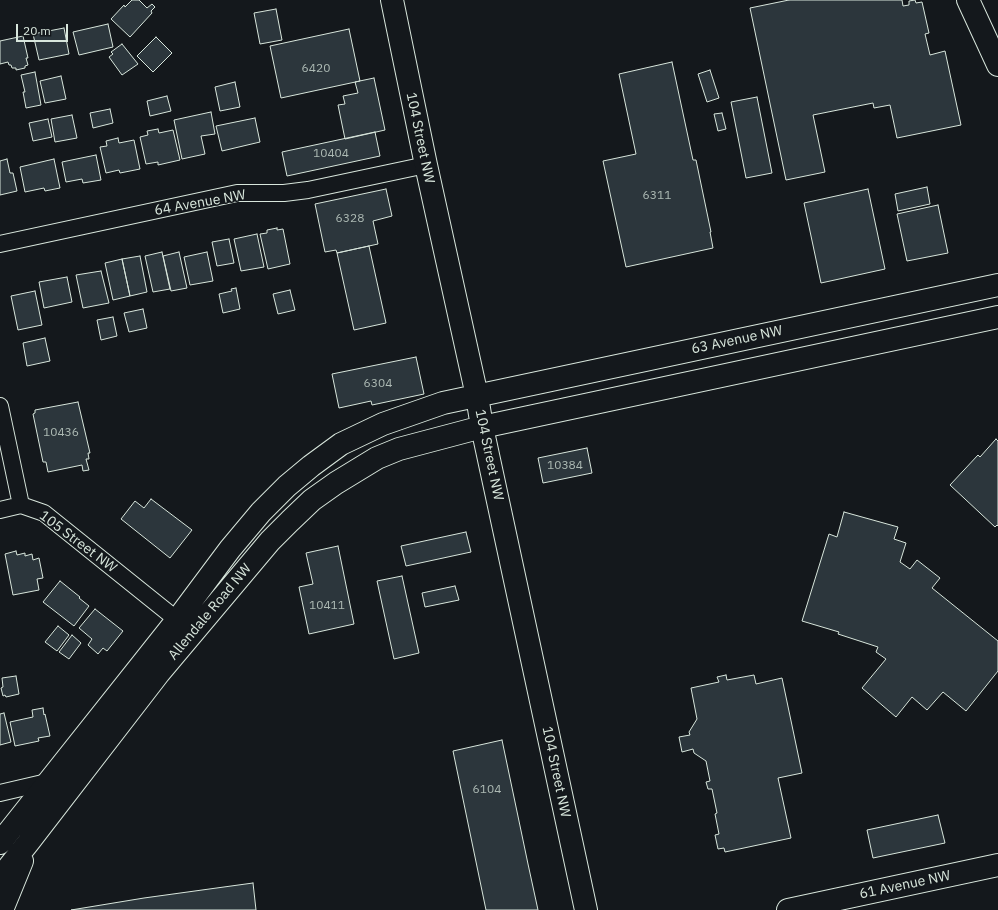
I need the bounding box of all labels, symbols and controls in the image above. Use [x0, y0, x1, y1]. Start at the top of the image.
scale bar [18, 16, 70, 42]
text: 20 m [23, 23, 51, 38]
house number: 6420 [302, 62, 330, 76]
street label: 104 Street NW [402, 91, 438, 185]
house number: 10404 [313, 147, 349, 161]
street label: 64 Avenue NW [153, 187, 247, 219]
house number: 6311 [643, 189, 671, 203]
house number: 6328 [336, 212, 364, 226]
street label: 63 Avenue NW [690, 322, 784, 358]
house number: 6304 [364, 377, 392, 391]
street label: 104 Street NW [471, 408, 507, 502]
house number: 10436 [43, 426, 79, 440]
house number: 10384 [547, 459, 583, 473]
street label: 105 Street NW [36, 507, 120, 577]
street label: Allendale Road NW [165, 560, 255, 664]
house number: 10411 [309, 599, 345, 613]
street label: 104 Street NW [538, 725, 574, 819]
house number: 6104 [473, 783, 501, 797]
street label: 61 Avenue NW [858, 867, 952, 903]

